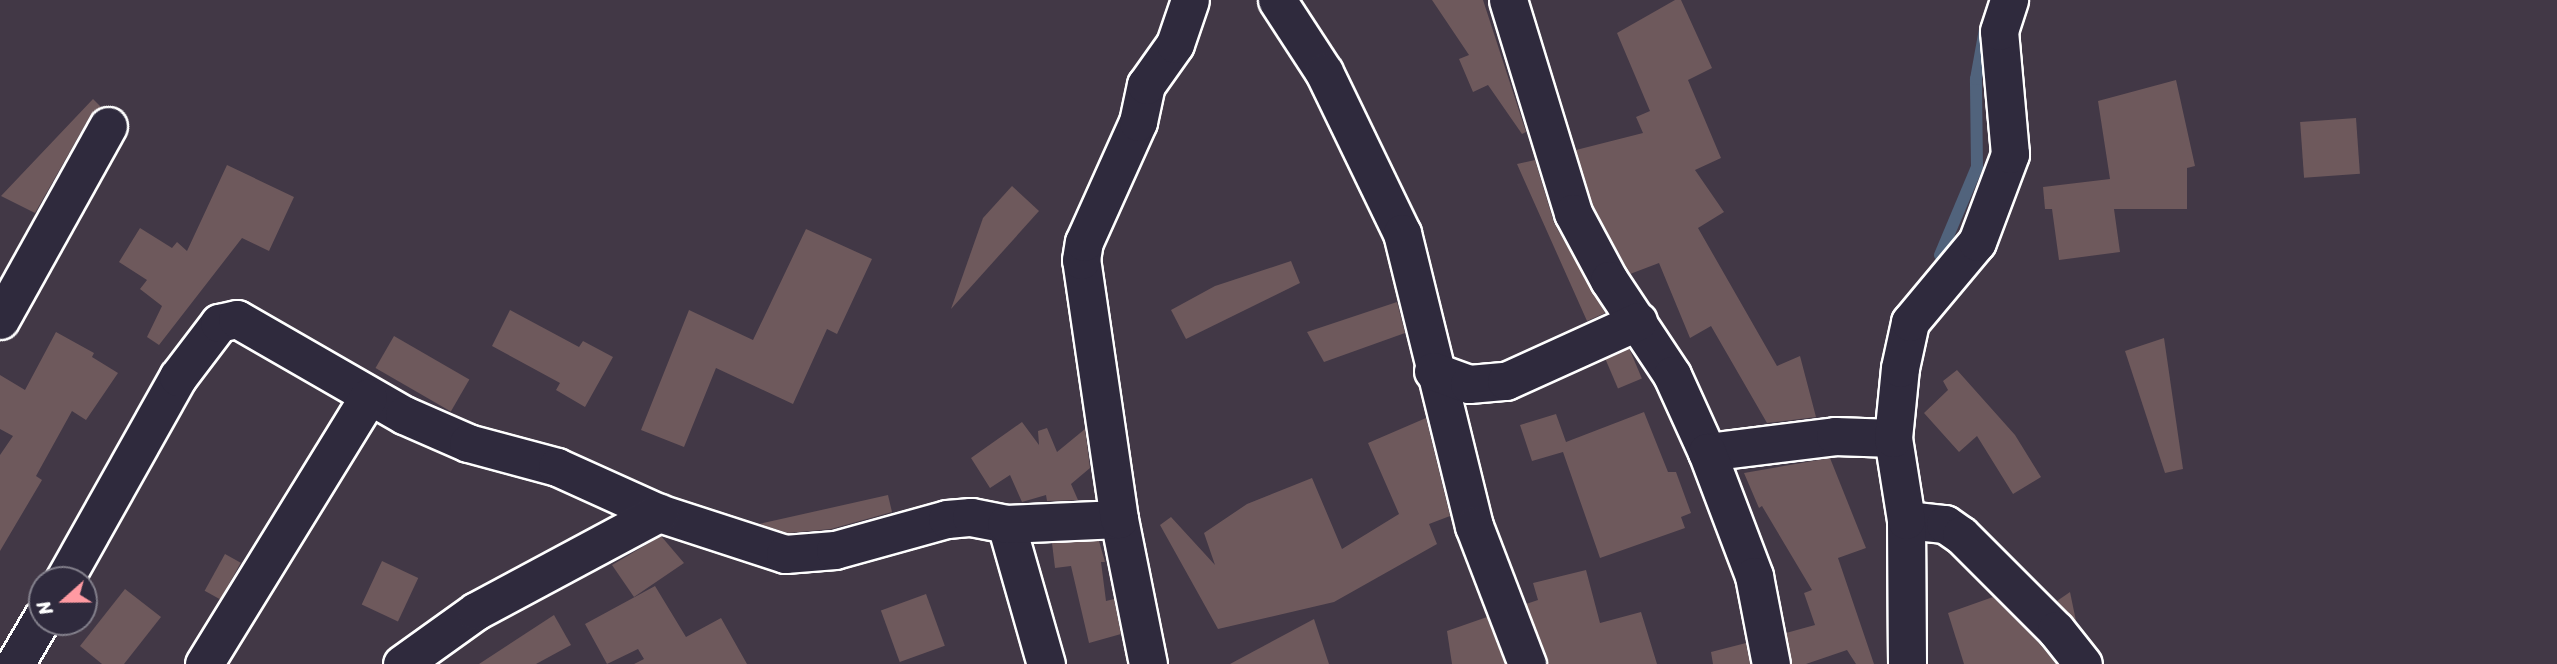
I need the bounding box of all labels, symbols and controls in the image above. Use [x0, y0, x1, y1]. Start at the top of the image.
north arrow [28, 566, 98, 636]
text: N [27, 596, 63, 620]

